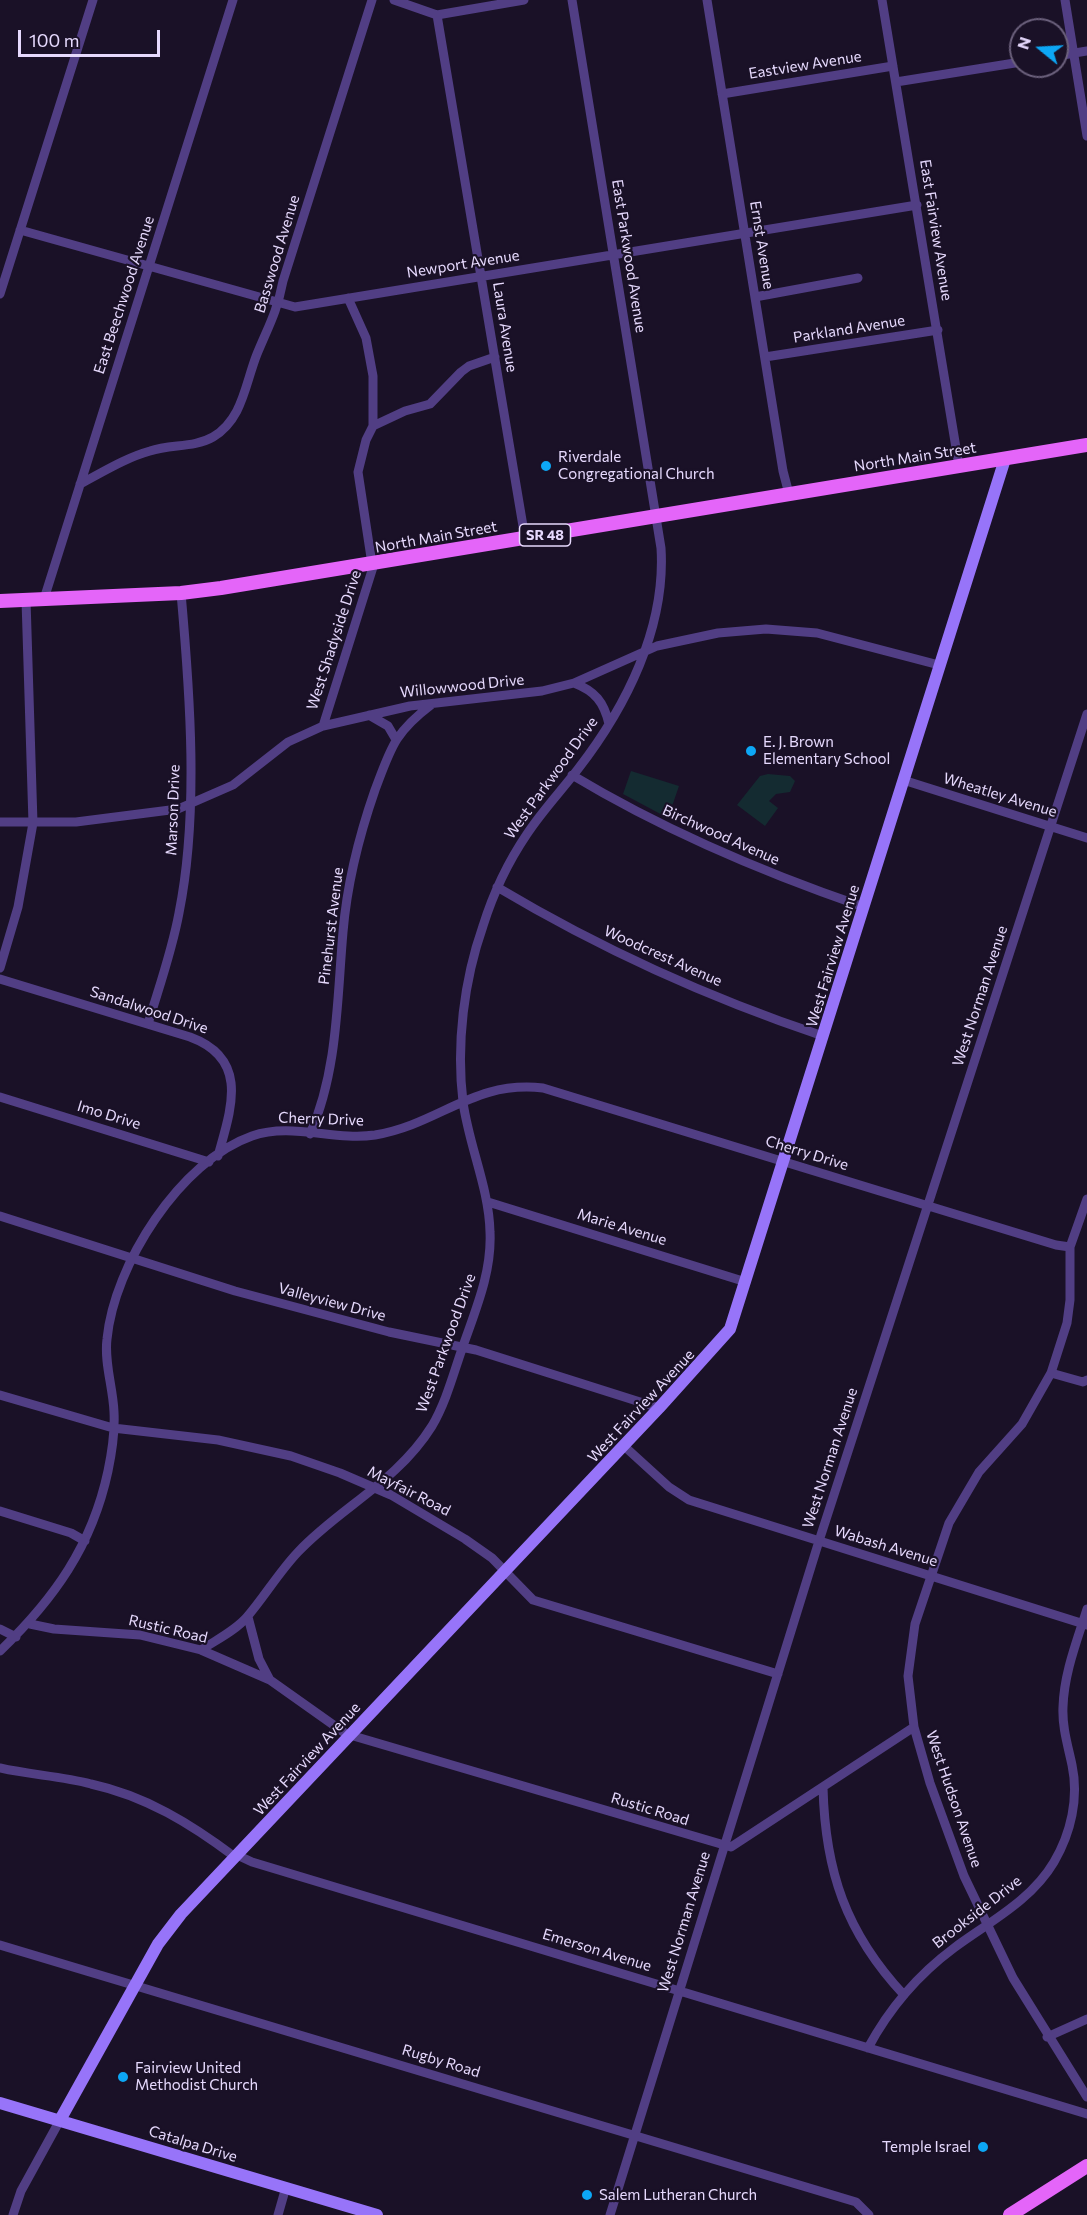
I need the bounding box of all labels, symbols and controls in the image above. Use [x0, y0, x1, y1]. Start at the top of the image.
scale bar [21, 18, 164, 56]
north arrow [1009, 18, 1069, 78]
text: 100 m [29, 29, 79, 51]
text: N [1012, 34, 1034, 52]
street label: Eastview Avenue [747, 47, 863, 83]
street label: East Fairview Avenue [916, 158, 956, 302]
street label: East Parkwood Avenue [608, 178, 650, 334]
street label: Basswood Avenue [251, 193, 303, 315]
street label: Ernst Avenue [746, 199, 778, 291]
street label: East Beechwood Avenue [90, 214, 158, 376]
street label: Newport Avenue [405, 246, 521, 282]
street label: Laura Avenue [489, 280, 521, 374]
street label: Parkland Avenue [792, 311, 906, 347]
street label: North Main Street [853, 438, 977, 476]
place label: Riverdale Congregational Church [558, 448, 715, 483]
marker: Riverdale Congregational Church [539, 459, 553, 473]
street label: North Main Street [374, 517, 498, 557]
road number: SR 48 [520, 524, 570, 546]
street label: West Shadyside Drive [303, 568, 365, 712]
street label: Willowwood Drive [399, 671, 525, 701]
street label: West Parkwood Drive [501, 713, 601, 843]
place label: E. J. Brown Elementary School [763, 733, 890, 768]
marker: E. J. Brown Elementary School [744, 744, 758, 758]
street label: Marson Drive [162, 764, 184, 856]
street label: Wheatley Avenue [941, 769, 1059, 821]
street label: Birchwood Avenue [660, 801, 782, 869]
street label: Pinehurst Avenue [315, 866, 347, 986]
street label: West Fairview Avenue [803, 883, 863, 1029]
street label: Woodcrest Avenue [601, 922, 725, 990]
street label: West Norman Avenue [949, 923, 1011, 1069]
street label: Sandalwood Drive [88, 982, 210, 1038]
street label: Imo Drive [75, 1097, 143, 1133]
street label: Cherry Drive [278, 1109, 364, 1129]
street label: Cherry Drive [763, 1132, 851, 1174]
street label: Marie Avenue [575, 1205, 669, 1249]
street label: West Parkwood Drive [412, 1271, 480, 1415]
street label: Valleyview Drive [276, 1279, 388, 1325]
street label: West Fairview Avenue [584, 1346, 698, 1466]
street label: West Norman Avenue [799, 1385, 861, 1531]
street label: Mayfair Road [364, 1462, 454, 1520]
street label: Wabash Avenue [832, 1522, 940, 1570]
street label: Rustic Road [127, 1611, 209, 1647]
street label: West Fairview Avenue [250, 1699, 364, 1819]
street label: West Hudson Avenue [922, 1728, 986, 1870]
street label: Rustic Road [609, 1789, 691, 1829]
street label: West Norman Avenue [654, 1849, 714, 1995]
street label: Brookside Drive [929, 1872, 1025, 1952]
street label: Emerson Avenue [540, 1925, 654, 1975]
street label: Rugby Road [400, 2041, 482, 2081]
place label: Fairview United Methodist Church [135, 2059, 258, 2094]
marker: Fairview United Methodist Church [116, 2070, 130, 2084]
street label: Catalpa Drive [146, 2122, 240, 2166]
place label: Temple Israel [882, 2138, 971, 2156]
marker: Temple Israel [976, 2140, 990, 2154]
place label: Salem Lutheran Church [599, 2186, 757, 2204]
marker: Salem Lutheran Church [580, 2188, 594, 2202]

